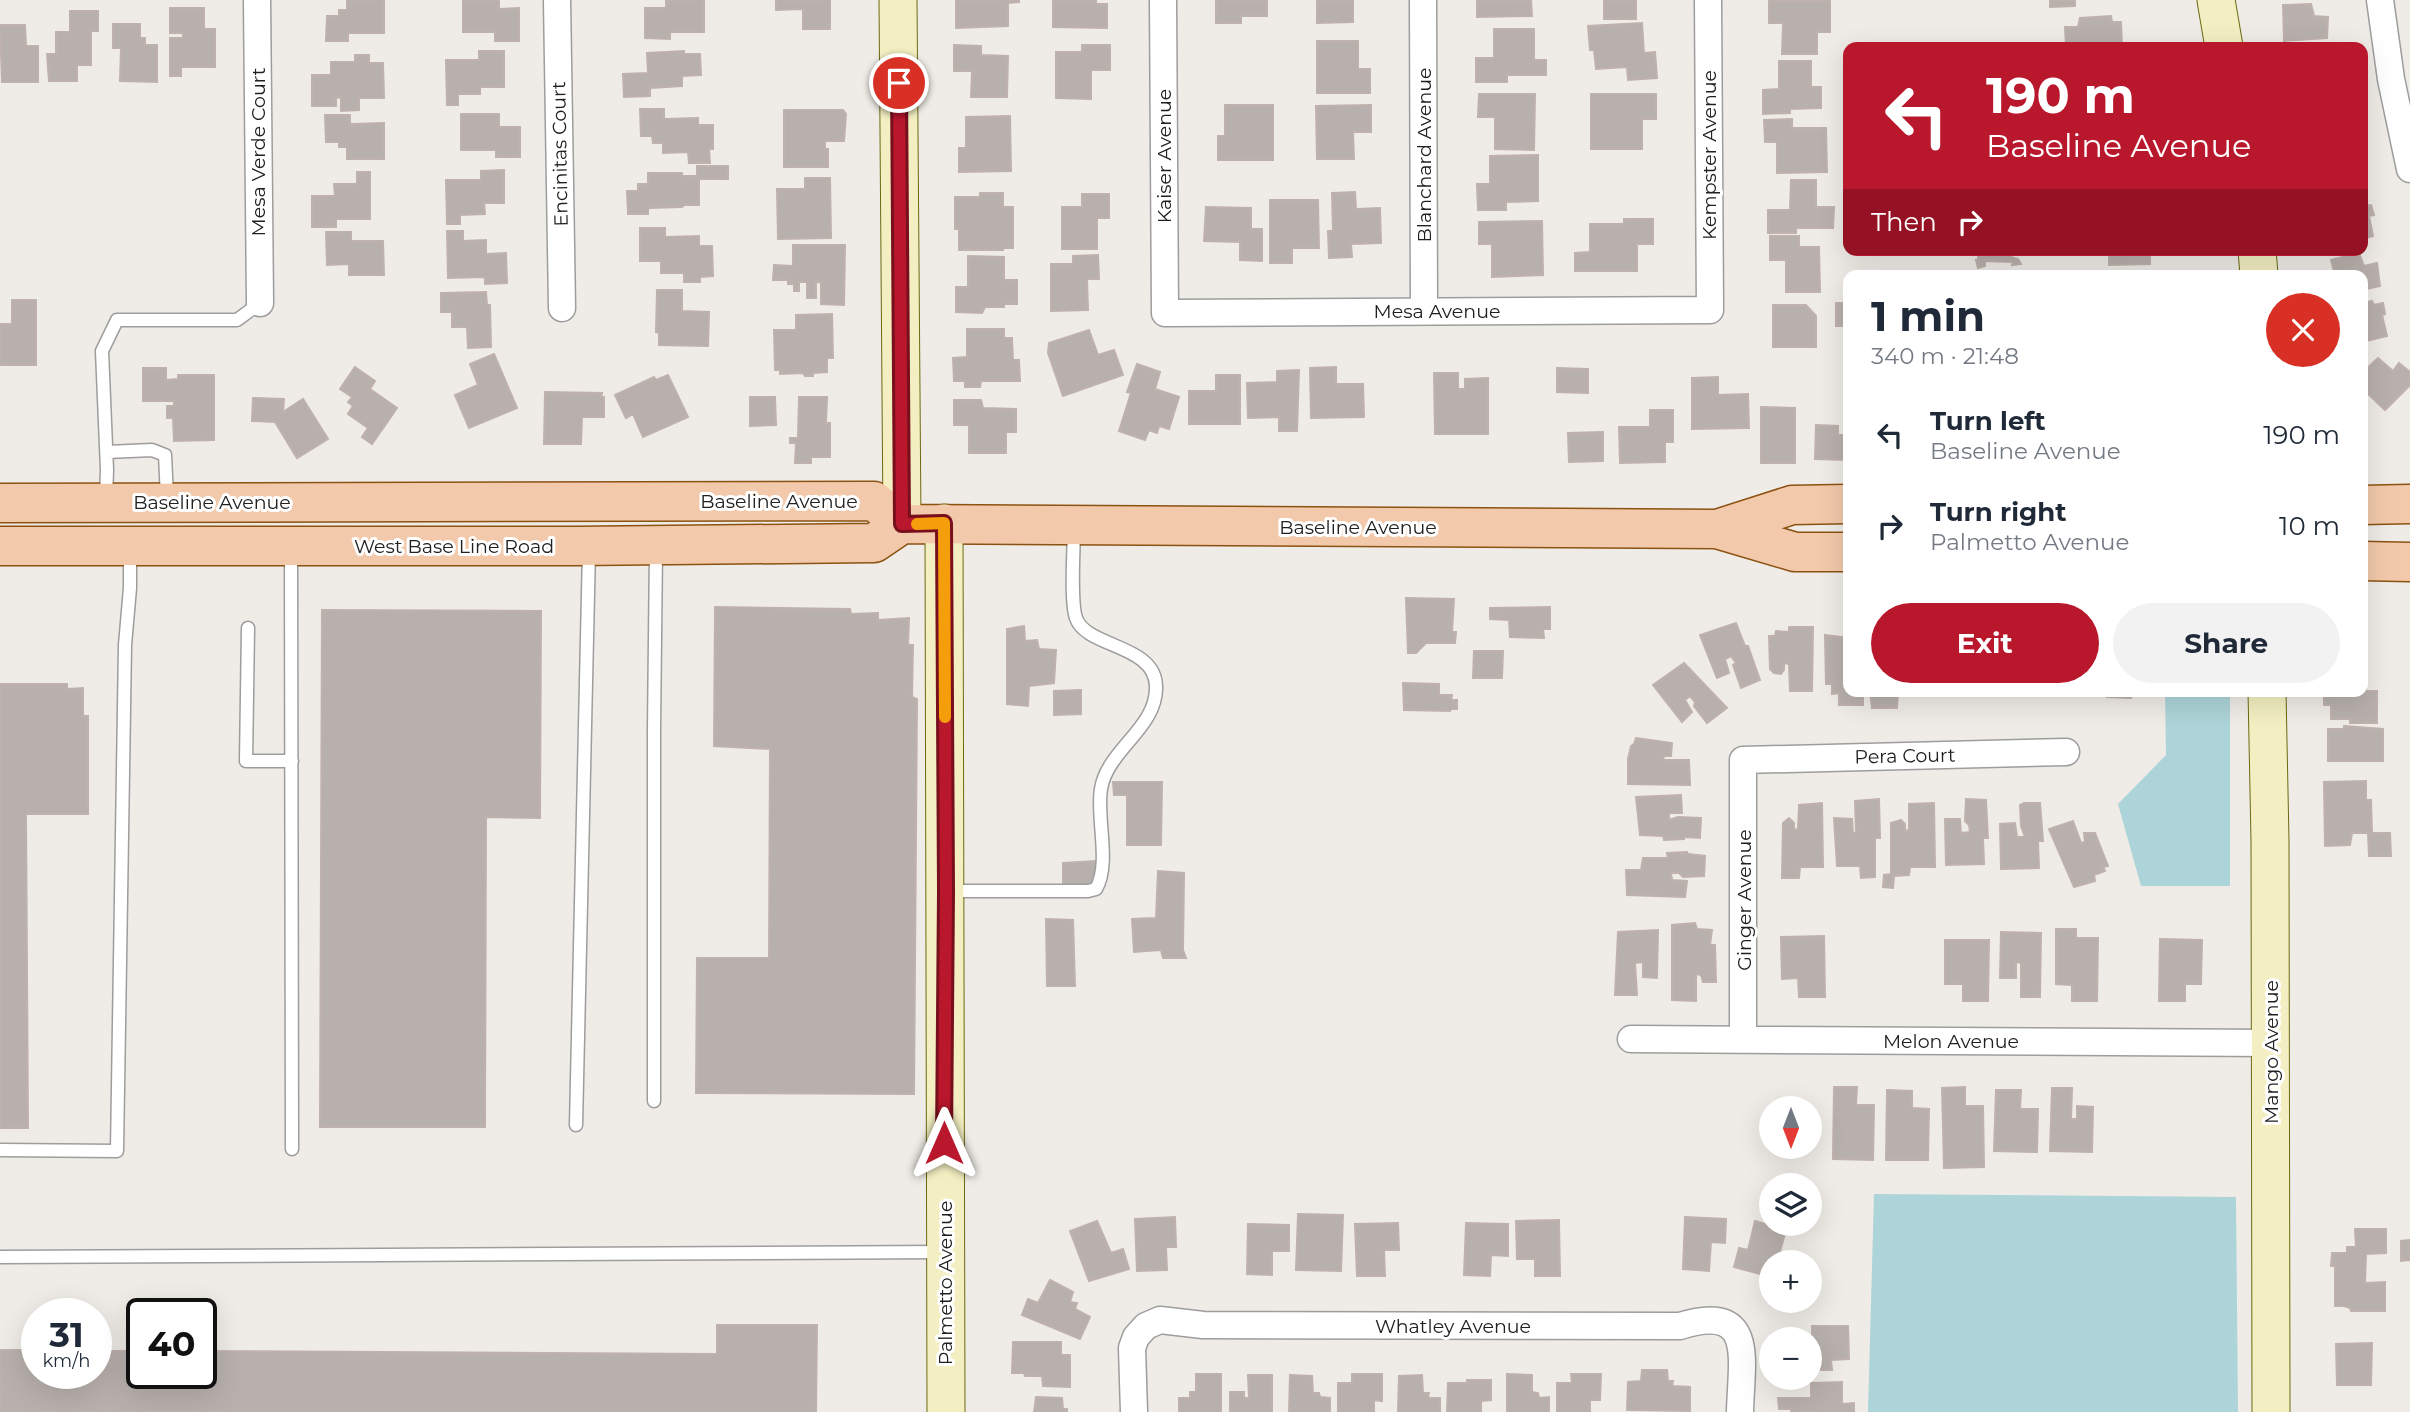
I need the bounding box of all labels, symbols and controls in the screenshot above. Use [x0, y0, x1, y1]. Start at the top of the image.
pin [869, 53, 929, 113]
icon: arrive [880, 64, 918, 102]
text: 190 m [1986, 66, 2135, 125]
street label: Mesa Verde Court [247, 67, 270, 236]
street label: Blanchard Avenue [1413, 67, 1436, 243]
street label: Kempster Avenue [1698, 70, 1721, 240]
icon: left [1871, 70, 1962, 161]
street label: Encinitas Court [547, 81, 573, 227]
street label: Kaiser Avenue [1153, 89, 1176, 223]
text: Baseline Avenue [1986, 126, 2251, 165]
icon: right [1951, 203, 1989, 241]
text: Then [1871, 206, 1937, 238]
text: 1 min [1871, 290, 1985, 342]
button: close [2266, 293, 2340, 367]
street label: Mesa Avenue [1374, 300, 1500, 323]
text: 340 m · 21:48 [1871, 342, 2019, 370]
text: Turn left [1930, 405, 2046, 437]
icon: left [1871, 416, 1909, 454]
text: 190 m [2263, 419, 2340, 451]
text: Baseline Avenue [1930, 437, 2121, 465]
street label: Baseline Avenue [700, 490, 858, 513]
street label: Baseline Avenue [133, 491, 291, 514]
text: Turn right [1930, 496, 2066, 528]
icon: right [1871, 507, 1909, 545]
text: 10 m [2279, 510, 2340, 542]
street label: Baseline Avenue [1279, 516, 1437, 539]
text: Palmetto Avenue [1930, 528, 2129, 556]
street label: West Base Line Road [354, 535, 554, 558]
button: Exit [1871, 603, 2099, 683]
button: Share [2113, 603, 2340, 683]
street label: Pera Court [1854, 744, 1956, 768]
street label: Ginger Avenue [1733, 829, 1756, 971]
street label: Mango Avenue [2260, 980, 2283, 1124]
street label: Melon Avenue [1883, 1030, 2019, 1053]
north arrow [1759, 1096, 1822, 1158]
map controls [1759, 1096, 1822, 1390]
position arrow [907, 1106, 981, 1180]
button: layers [1759, 1173, 1822, 1236]
street label: Palmetto Avenue [934, 1201, 957, 1365]
button: + [1759, 1250, 1822, 1313]
speed limit sign: 40 [126, 1298, 217, 1389]
text: 31 [49, 1313, 84, 1356]
street label: Whatley Avenue [1375, 1315, 1531, 1338]
button: − [1759, 1327, 1822, 1390]
text: km/h [42, 1350, 91, 1372]

